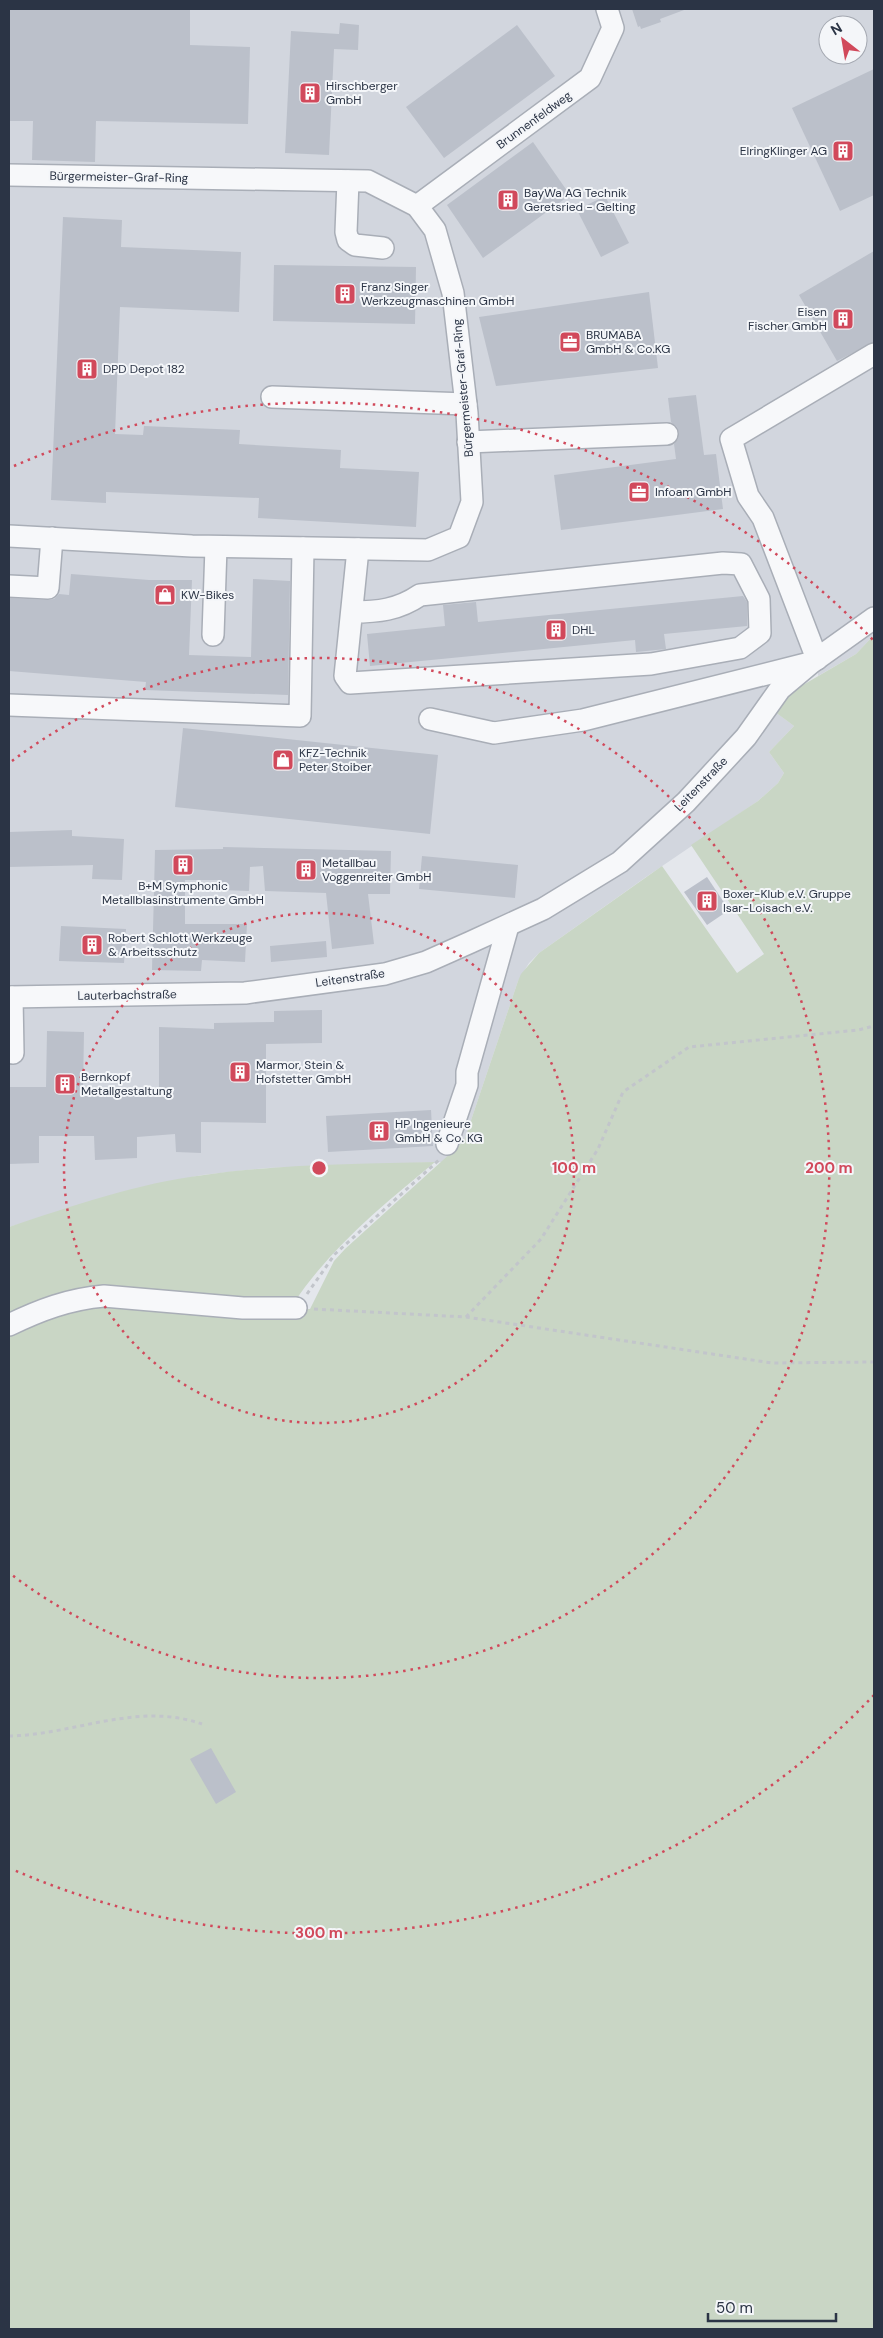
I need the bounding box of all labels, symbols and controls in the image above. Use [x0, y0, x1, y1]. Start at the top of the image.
north arrow [818, 15, 868, 65]
text: N [827, 19, 845, 39]
place label: Hirschberger GmbH [326, 78, 398, 108]
building icon: Hirschberger GmbH [298, 81, 322, 105]
street label: Brunnenfeldweg [493, 87, 575, 153]
building icon: ElringKlinger AG [831, 139, 855, 163]
place label: ElringKlinger AG [740, 143, 827, 159]
street label: Bürgermeister-Graf-Ring [49, 168, 189, 186]
place label: BayWa AG Technik Geretsried - Gelting [524, 185, 636, 215]
building icon: BayWa AG Technik Geretsried - Gelting [496, 188, 520, 212]
place label: Franz Singer Werkzeugmaschinen GmbH [361, 279, 514, 309]
building icon: Franz Singer Werkzeugmaschinen GmbH [333, 282, 357, 306]
place label: Eisen Fischer GmbH [748, 304, 827, 334]
building icon: Eisen Fischer GmbH [831, 307, 855, 331]
street label: Bürgermeister-Graf-Ring [449, 318, 477, 458]
place label: BRUMABA GmbH & Co.KG [586, 327, 670, 357]
office icon: BRUMABA GmbH & Co.KG [558, 330, 582, 354]
building icon: DPD Depot 182 [75, 357, 99, 381]
place label: DPD Depot 182 [103, 361, 185, 377]
office icon: Infoam GmbH [627, 480, 651, 504]
place label: Infoam GmbH [655, 484, 732, 500]
shop icon: KW-Bikes [153, 583, 177, 607]
place label: KW-Bikes [181, 587, 234, 603]
building icon: DHL [544, 618, 568, 642]
place label: DHL [572, 622, 595, 638]
place label: KFZ-Technik Peter Stoiber [299, 745, 372, 775]
shop icon: KFZ-Technik Peter Stoiber [271, 748, 295, 772]
street label: Leitenstraße [671, 753, 731, 815]
building icon: B+M Symphonic Metallblasinstrumente GmbH [171, 853, 195, 877]
place label: Metallbau Voggenreiter GmbH [322, 855, 431, 885]
building icon: Metallbau Voggenreiter GmbH [294, 858, 318, 882]
place label: B+M Symphonic Metallblasinstrumente GmbH [102, 878, 264, 908]
place label: Boxer-Klub e.V. Gruppe Isar-Loisach e.V. [723, 886, 851, 916]
building icon: Boxer-Klub e.V. Gruppe Isar-Loisach e.V. [695, 889, 719, 913]
place label: Robert Schlott Werkzeuge & Arbeitsschutz [108, 930, 252, 960]
building icon: Robert Schlott Werkzeuge & Arbeitsschutz [80, 933, 104, 957]
street label: Leitenstraße [314, 965, 386, 991]
street label: Lauterbachstraße [77, 986, 177, 1004]
place label: Marmor, Stein & Hofstetter GmbH [256, 1057, 351, 1087]
building icon: Marmor, Stein & Hofstetter GmbH [228, 1060, 252, 1084]
place label: Bernkopf Metallgestaltung [81, 1069, 173, 1099]
building icon: Bernkopf Metallgestaltung [53, 1072, 77, 1096]
place label: HP Ingenieure GmbH & Co. KG [395, 1116, 483, 1146]
building icon: HP Ingenieure GmbH & Co. KG [367, 1119, 391, 1143]
text: 100 m [552, 1158, 596, 1178]
text: 200 m [805, 1158, 853, 1178]
centre of rings [310, 1159, 328, 1177]
text: 300 m [295, 1923, 343, 1943]
scale bar [708, 2290, 836, 2322]
text: 50 m [716, 2298, 753, 2318]

